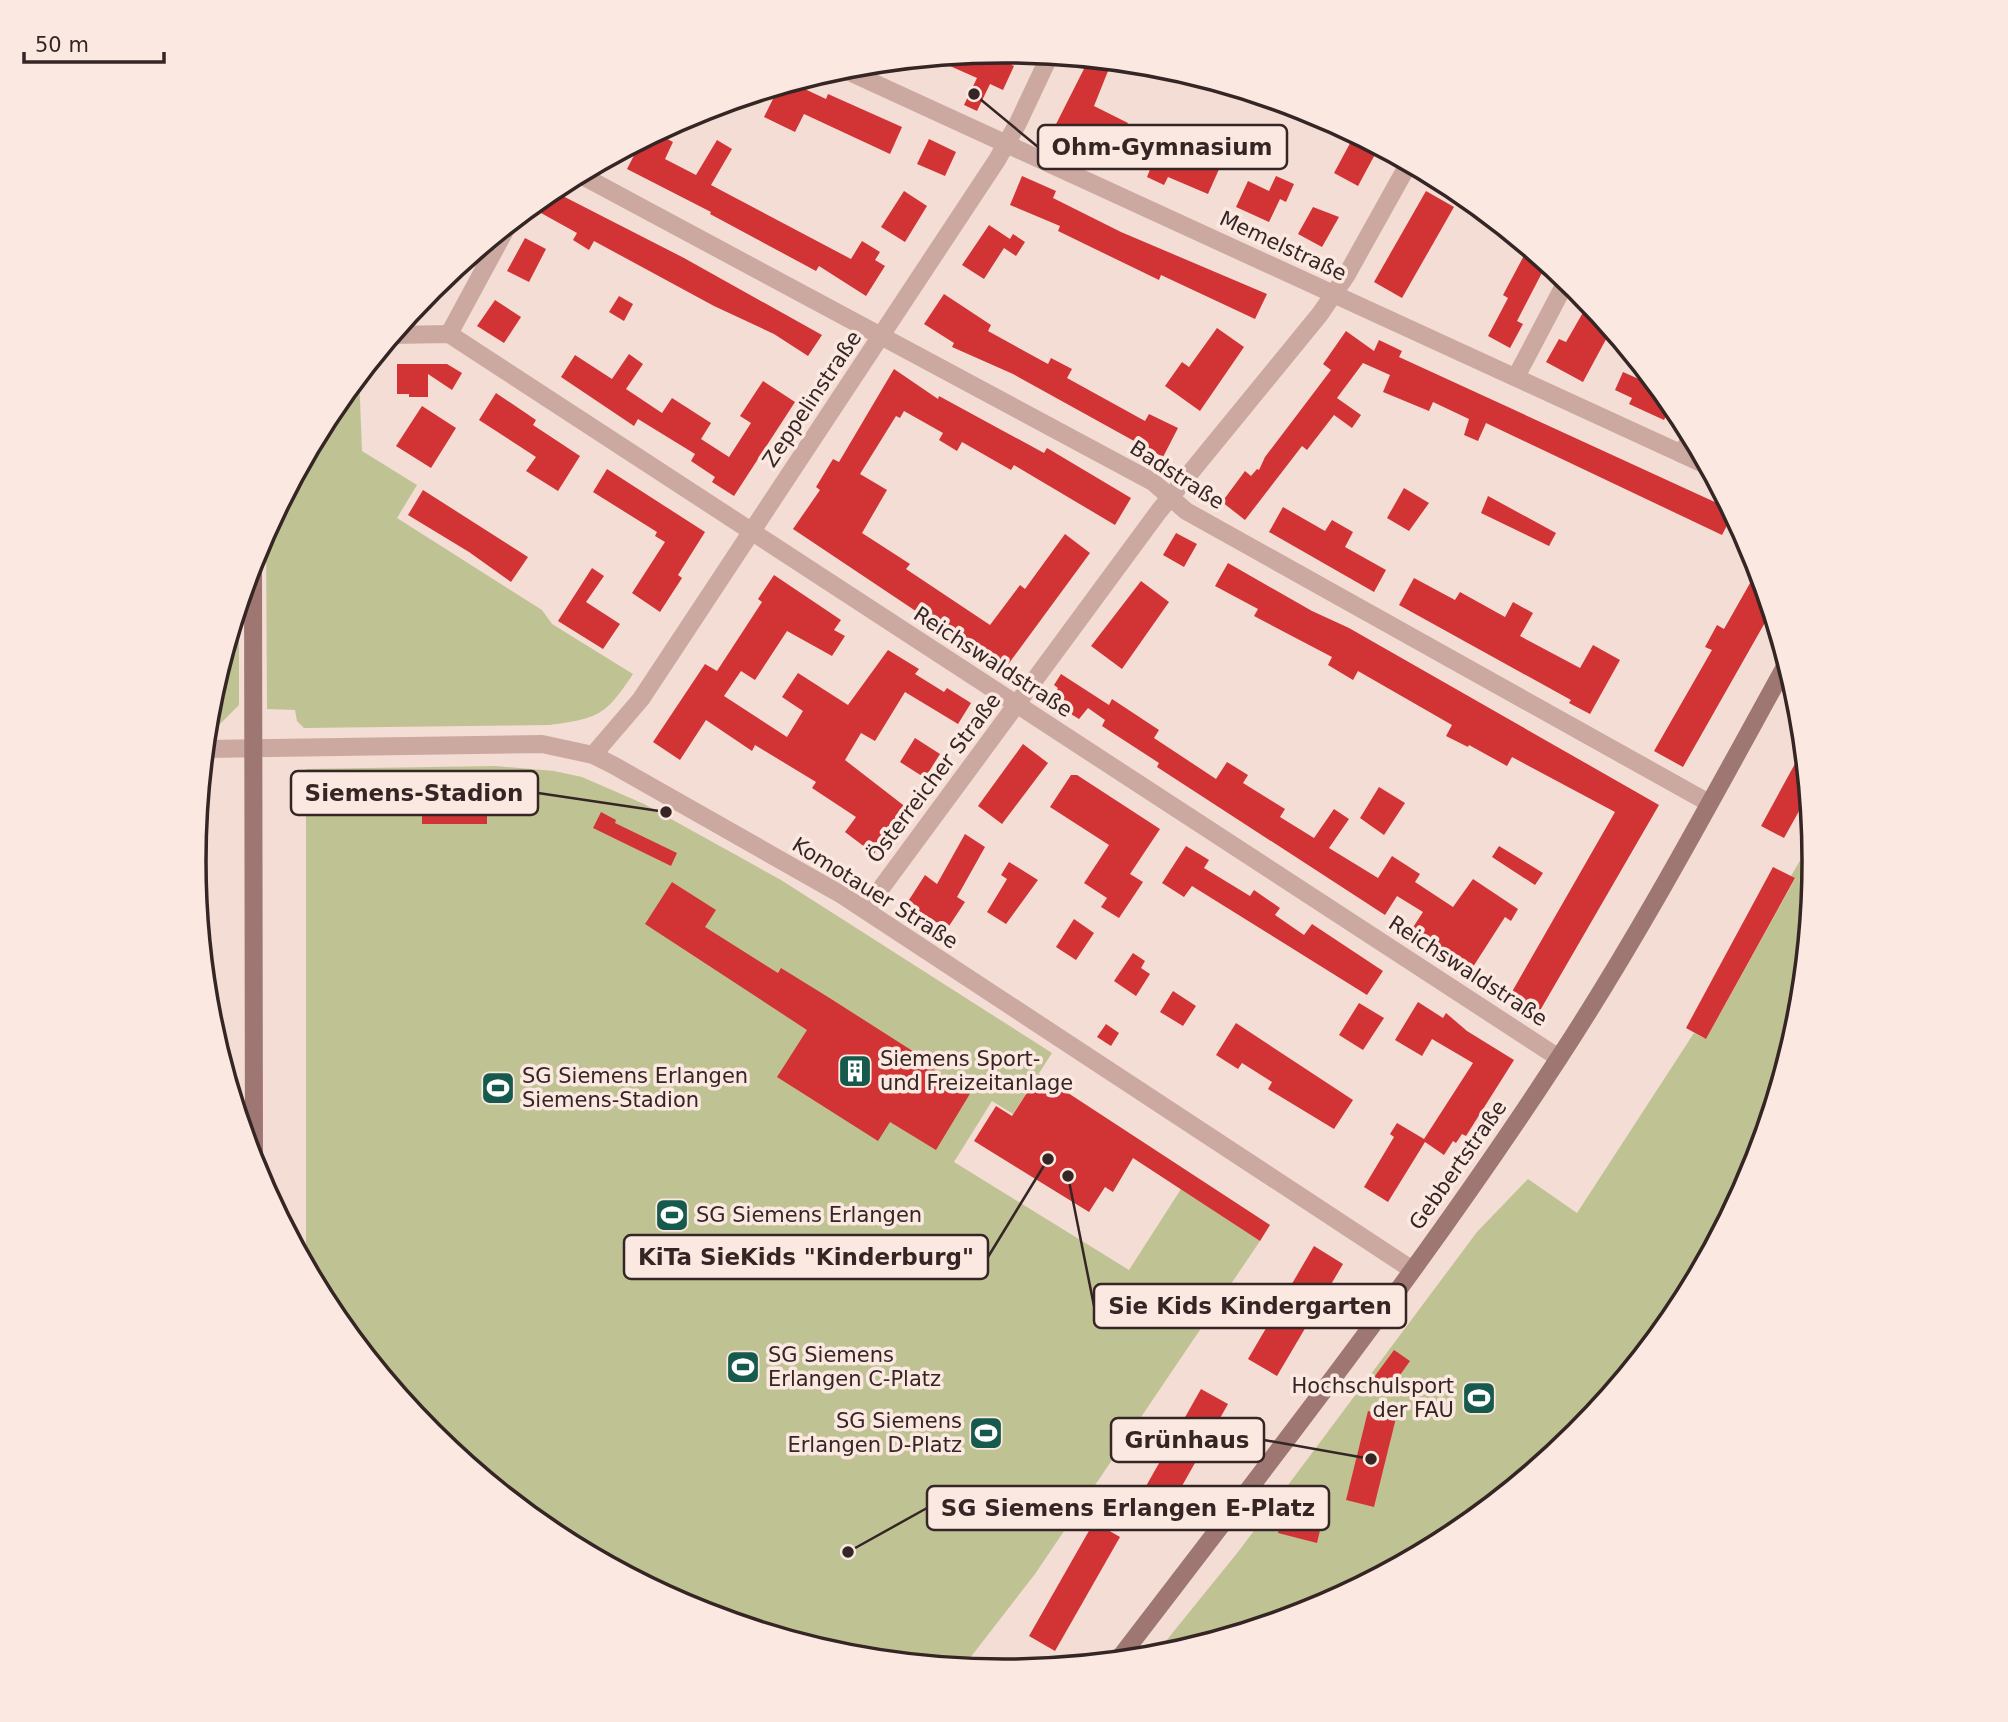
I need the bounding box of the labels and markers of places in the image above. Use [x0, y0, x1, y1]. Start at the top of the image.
callout: Ohm-Gymnasium [1038, 125, 1287, 169]
callout: Siemens-Stadion [291, 771, 538, 815]
place label: Siemens Sport- und Freizeitanlage [880, 1047, 1073, 1095]
building icon: Siemens Sport- und Freizeitanlage [836, 1052, 874, 1090]
place label: SG Siemens Erlangen Siemens-Stadion [522, 1064, 748, 1112]
sports icon: SG Siemens Erlangen Siemens-Stadion [479, 1069, 517, 1107]
sports icon: SG Siemens Erlangen [653, 1196, 691, 1234]
place label: SG Siemens Erlangen [696, 1203, 922, 1227]
callout: KiTa SieKids "Kinderburg" [624, 1235, 988, 1279]
callout: Sie Kids Kindergarten [1094, 1284, 1406, 1328]
place label: SG Siemens Erlangen C-Platz [768, 1343, 941, 1391]
sports icon: SG Siemens Erlangen C-Platz [724, 1348, 762, 1386]
place label: Hochschulsport der FAU [1292, 1374, 1454, 1422]
sports icon: Hochschulsport der FAU [1460, 1379, 1498, 1417]
place label: SG Siemens Erlangen D-Platz [787, 1409, 962, 1457]
sports icon: SG Siemens Erlangen D-Platz [967, 1414, 1005, 1452]
callout: Grünhaus [1111, 1418, 1264, 1462]
callout: SG Siemens Erlangen E-Platz [927, 1486, 1329, 1530]

